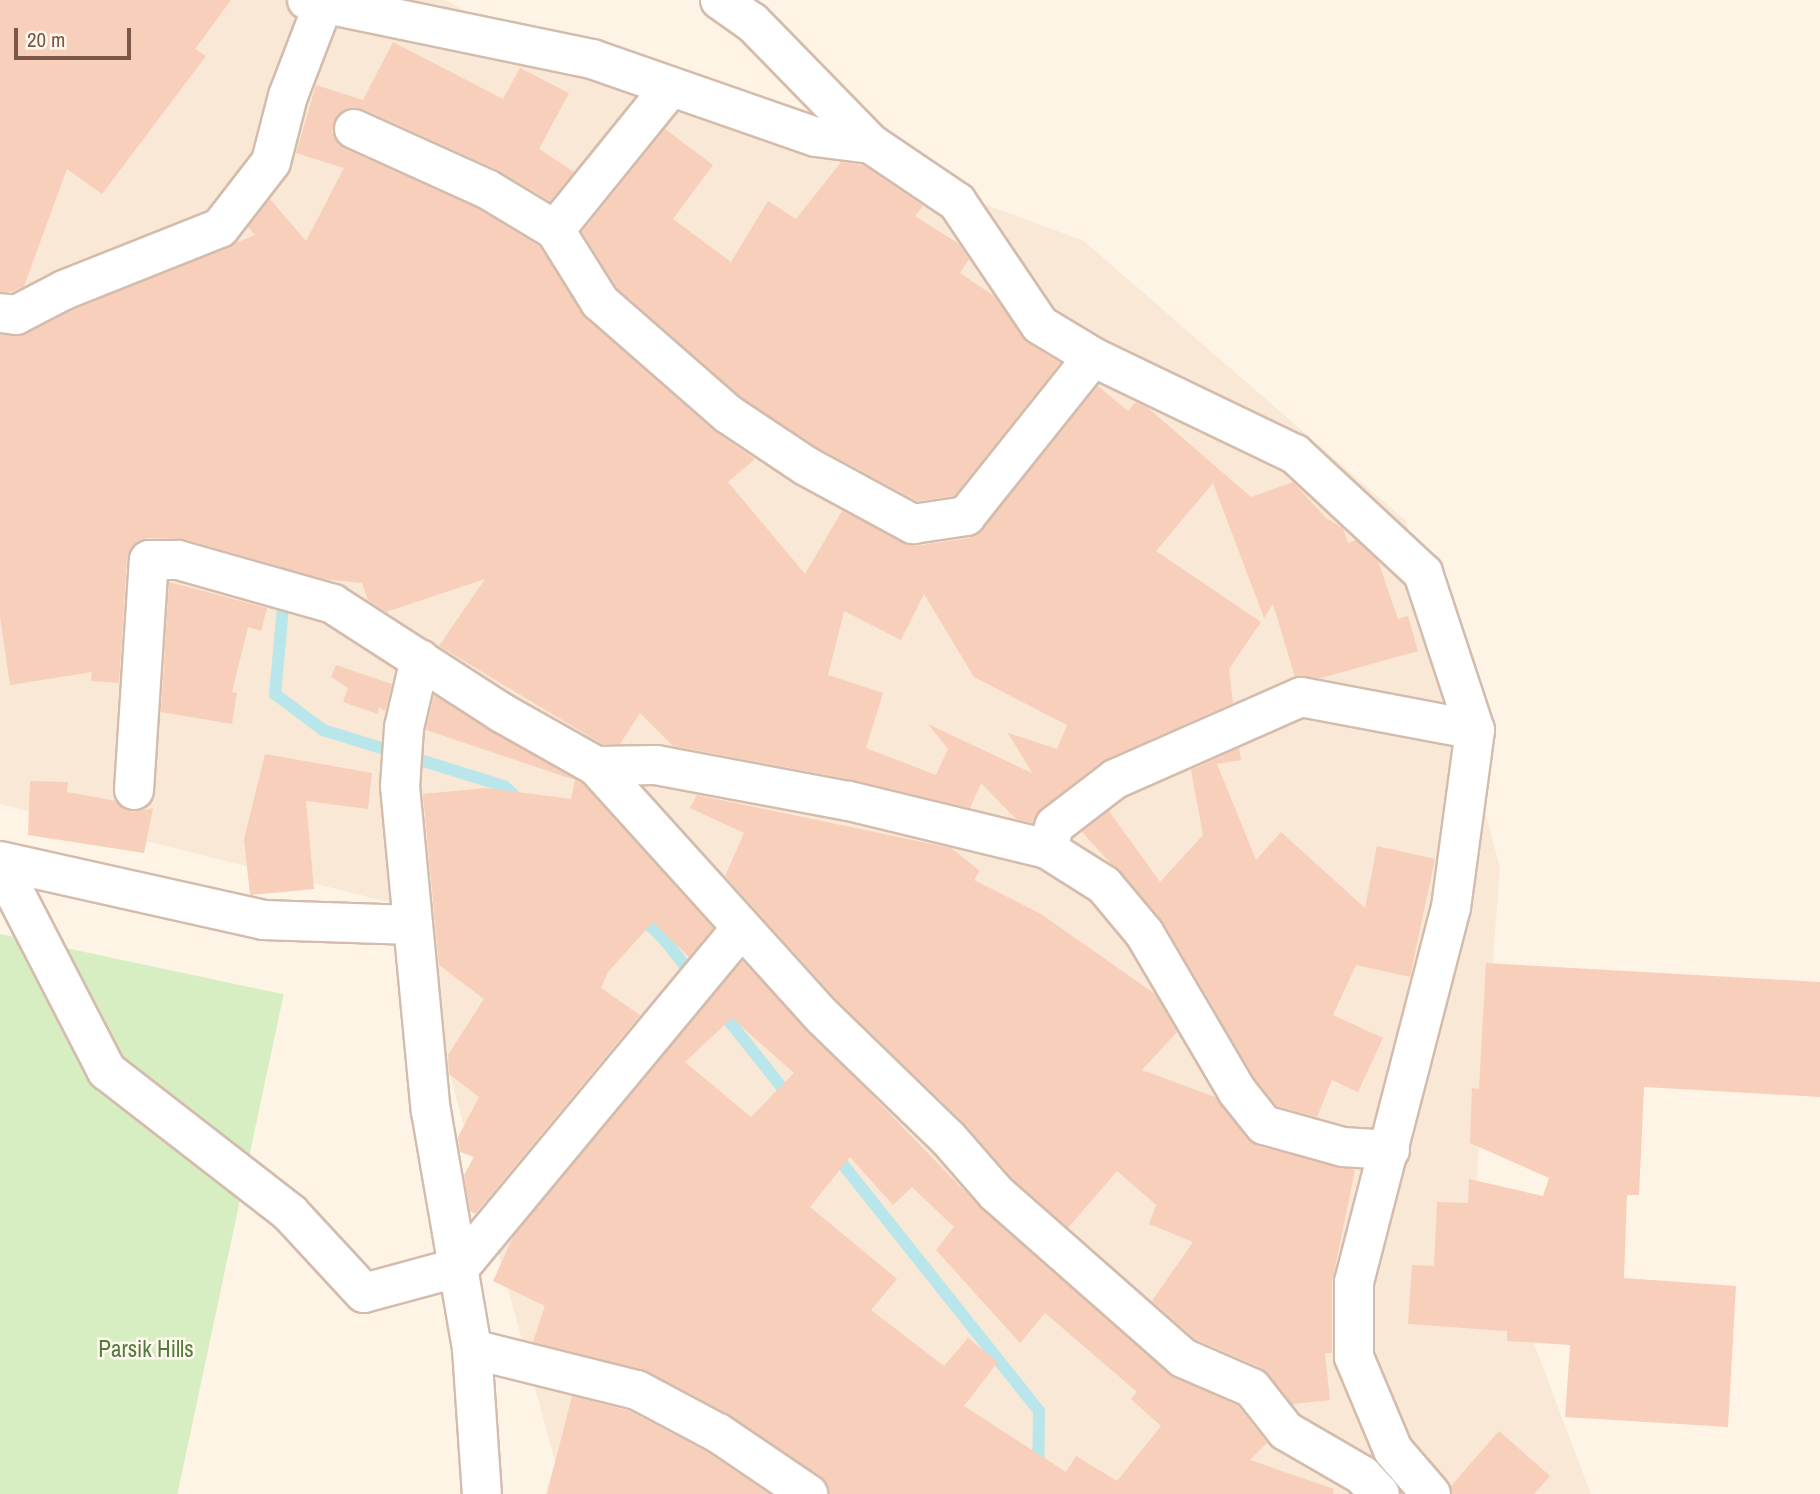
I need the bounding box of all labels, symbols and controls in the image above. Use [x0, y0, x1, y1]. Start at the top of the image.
scale bar [18, 14, 135, 58]
text: 20 m [27, 25, 65, 54]
park label: Parsik Hills [98, 1335, 194, 1363]

